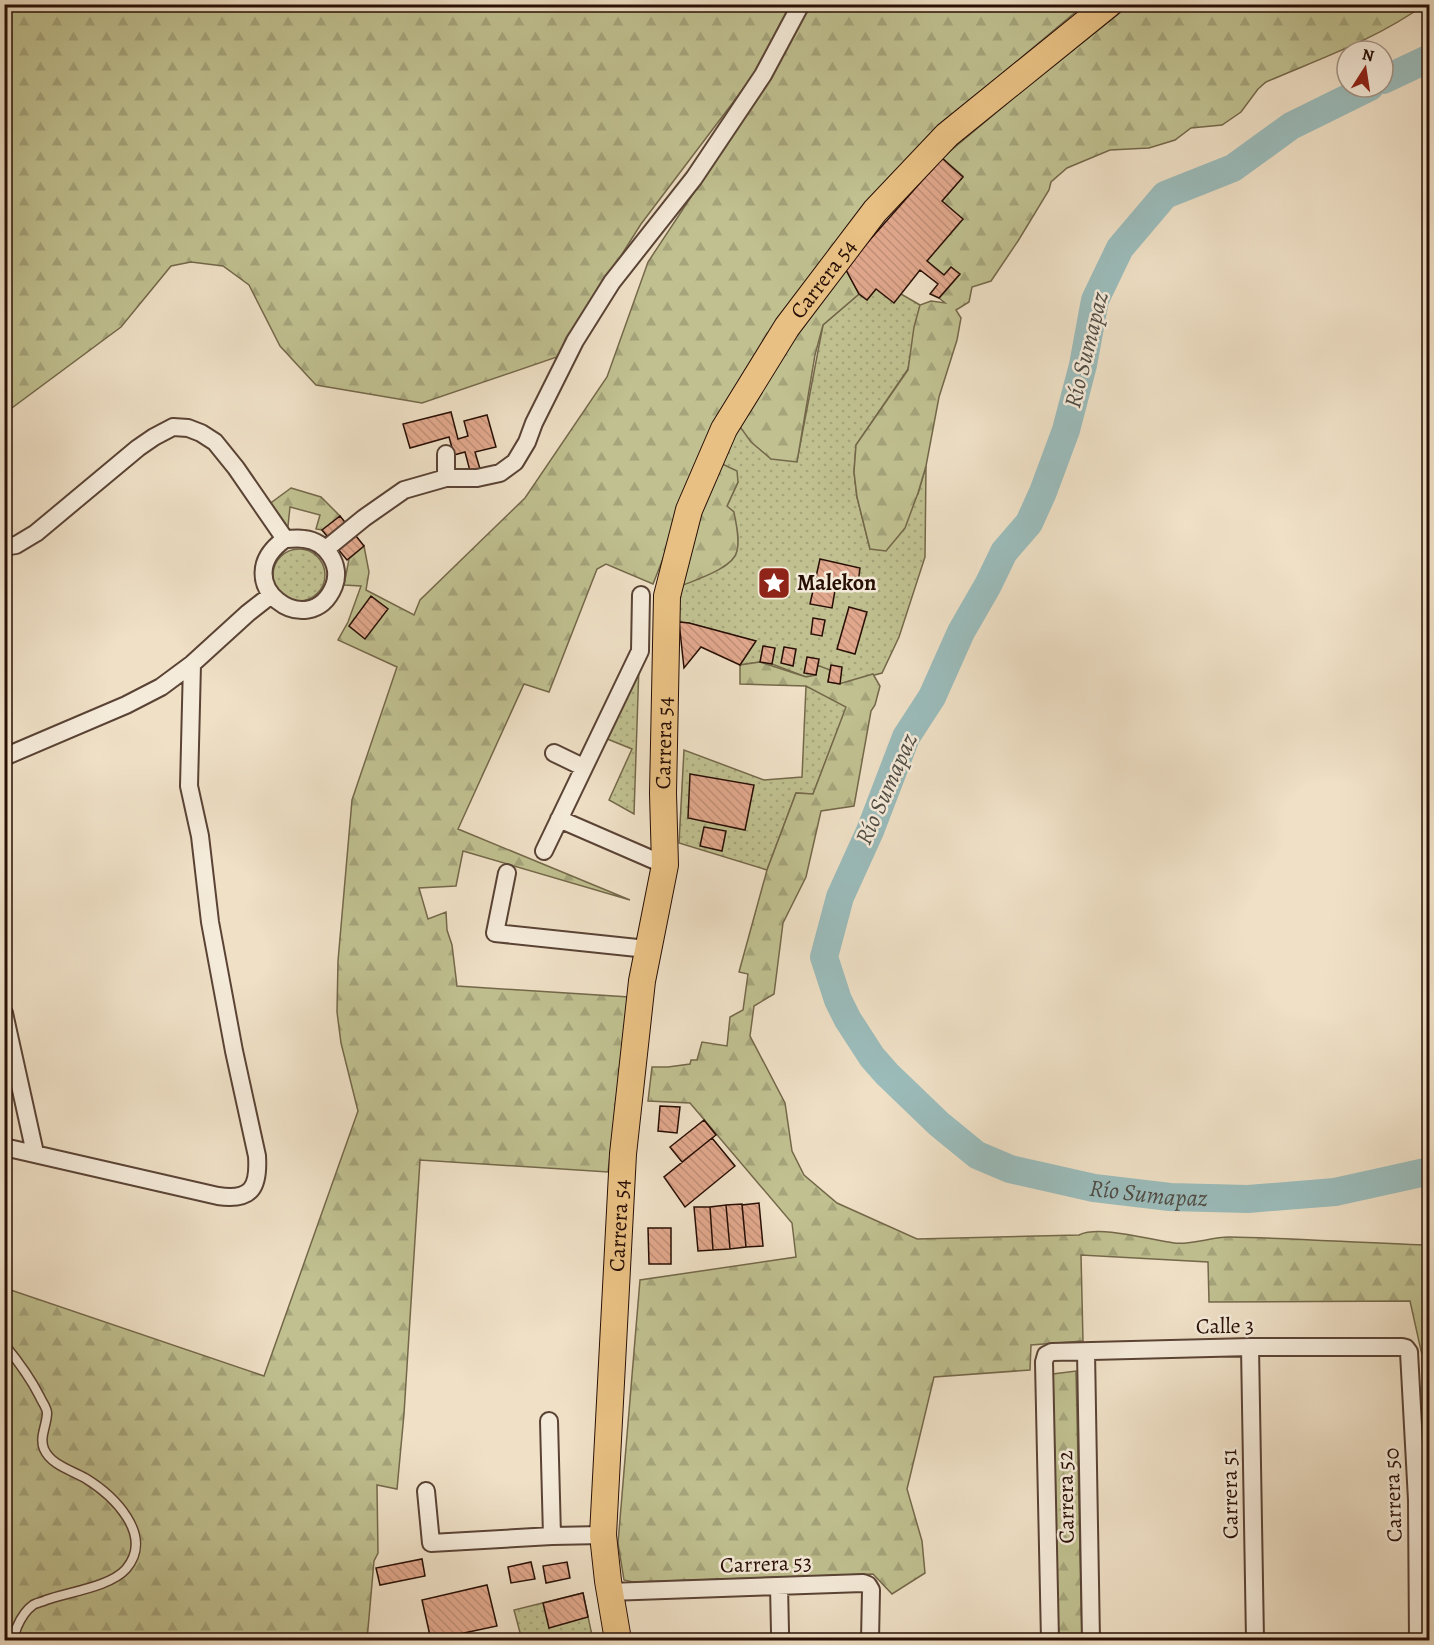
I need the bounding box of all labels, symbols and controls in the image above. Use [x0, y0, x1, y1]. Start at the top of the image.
north arrow [1335, 39, 1395, 99]
text: N [1360, 43, 1376, 67]
street label: Carrera 54 [783, 233, 863, 325]
water label: Río Sumapaz [1056, 288, 1116, 411]
place icon: Malekon [756, 565, 792, 601]
place label: Malekon [797, 568, 876, 598]
street label: Carrera 54 [648, 696, 680, 790]
water label: Río Sumapaz [847, 728, 925, 850]
water label: Río Sumapaz [1088, 1172, 1208, 1214]
street label: Carrera 54 [602, 1178, 637, 1273]
street label: Calle 3 [1196, 1310, 1254, 1342]
street label: Carrera 50 [1376, 1447, 1410, 1543]
street label: Carrera 51 [1214, 1449, 1246, 1539]
street label: Carrera 52 [1050, 1450, 1082, 1544]
street label: Carrera 53 [720, 1547, 812, 1581]

